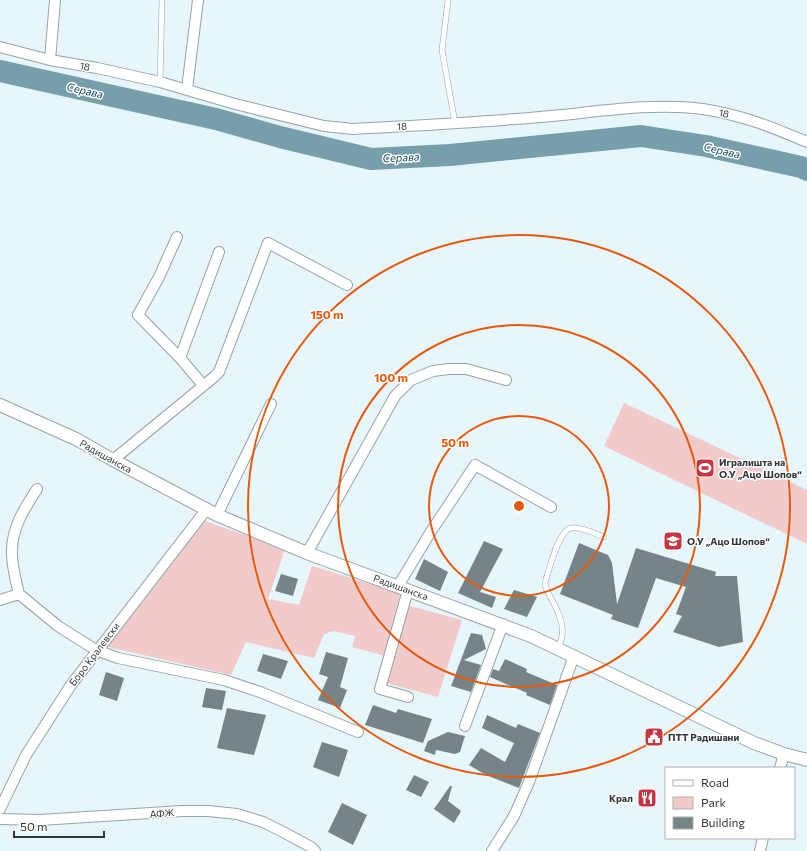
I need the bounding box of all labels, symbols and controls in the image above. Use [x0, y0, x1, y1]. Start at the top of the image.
street label: 18 [79, 59, 91, 73]
water label: Серава [66, 80, 105, 101]
street label: 18 [718, 106, 730, 120]
street label: 18 [397, 120, 407, 132]
water label: Серава [703, 140, 742, 161]
water label: Серава [382, 150, 420, 164]
text: 150 m [310, 307, 344, 321]
text: 100 m [374, 370, 408, 384]
text: 50 m [441, 435, 469, 449]
street label: Радишанска [78, 437, 134, 475]
place label: Игралишта на О.У „Ацо Шопов“ [719, 456, 802, 480]
sports icon: Игралишта на О.У „Ацо Шопов“ [694, 457, 716, 479]
centre of rings [512, 499, 526, 513]
school or university icon: О.У „Ацо Шопов“ [662, 530, 684, 552]
place label: О.У „Ацо Шопов“ [687, 535, 770, 547]
street label: Радишанска [372, 571, 430, 603]
street label: Боро Кралевски [66, 620, 122, 688]
public building icon: ПТТ Радишани [643, 726, 665, 748]
place label: ПТТ Радишани [668, 731, 739, 743]
legend [665, 767, 795, 839]
text: Road [701, 775, 729, 789]
restaurant icon: Крал [636, 787, 658, 809]
place label: Крал [609, 792, 633, 804]
text: Park [701, 795, 727, 809]
street label: АФЖ [149, 806, 176, 820]
scale bar [14, 813, 104, 839]
text: Building [701, 815, 745, 829]
text: 50 m [20, 819, 48, 833]

